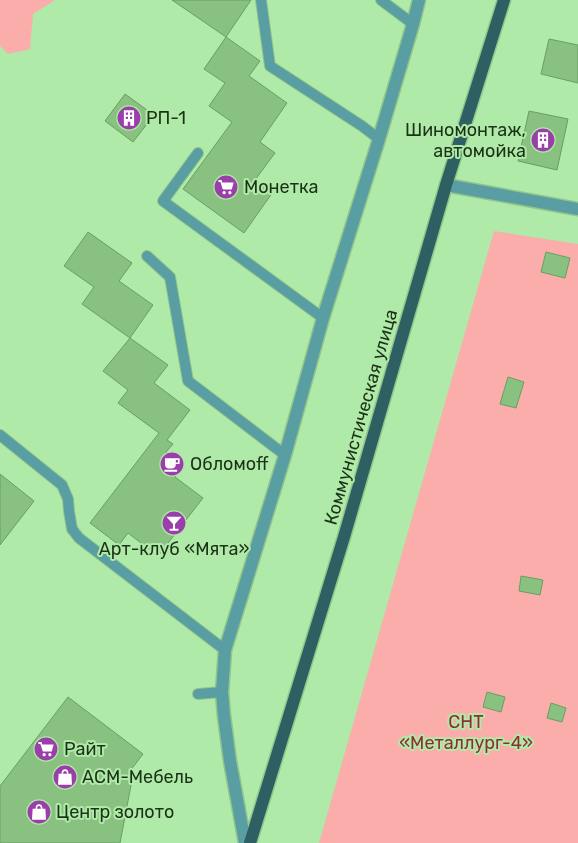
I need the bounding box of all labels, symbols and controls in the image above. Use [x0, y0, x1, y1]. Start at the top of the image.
building icon: РП-1 [116, 105, 142, 131]
place label: РП-1 [146, 107, 186, 129]
place label: Шиномонтаж, автомойка [405, 119, 526, 162]
building icon: Шиномонтаж, автомойка [530, 127, 556, 153]
supermarket icon: Монетка [213, 174, 239, 200]
place label: Монетка [244, 176, 318, 198]
street label: Коммунистическая улица [320, 307, 402, 527]
cafe icon: Обломоff [159, 451, 185, 477]
place label: Обломоff [190, 453, 269, 475]
bar icon: Арт-клуб «Мята» [161, 510, 187, 536]
place label: Арт-клуб «Мята» [99, 538, 249, 560]
park label: СНТ «Металлург-4» [399, 711, 533, 754]
supermarket icon: Райт [33, 736, 59, 762]
place label: Райт [64, 738, 106, 760]
shop icon: АСМ-Мебель [52, 764, 78, 790]
place label: АСМ-Мебель [82, 766, 193, 788]
shop icon: Центр золото [26, 799, 52, 825]
place label: Центр золото [56, 801, 174, 823]

